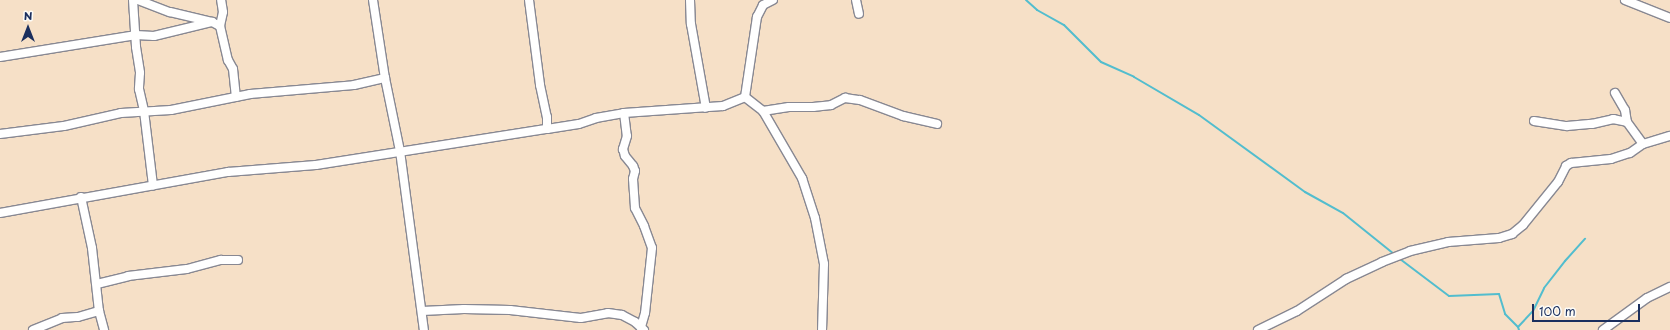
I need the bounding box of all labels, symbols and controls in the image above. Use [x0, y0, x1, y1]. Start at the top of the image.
text: N [24, 7, 32, 24]
north arrow [8, 8, 48, 48]
scale bar [1534, 296, 1642, 322]
text: 100 m [1539, 302, 1576, 320]

